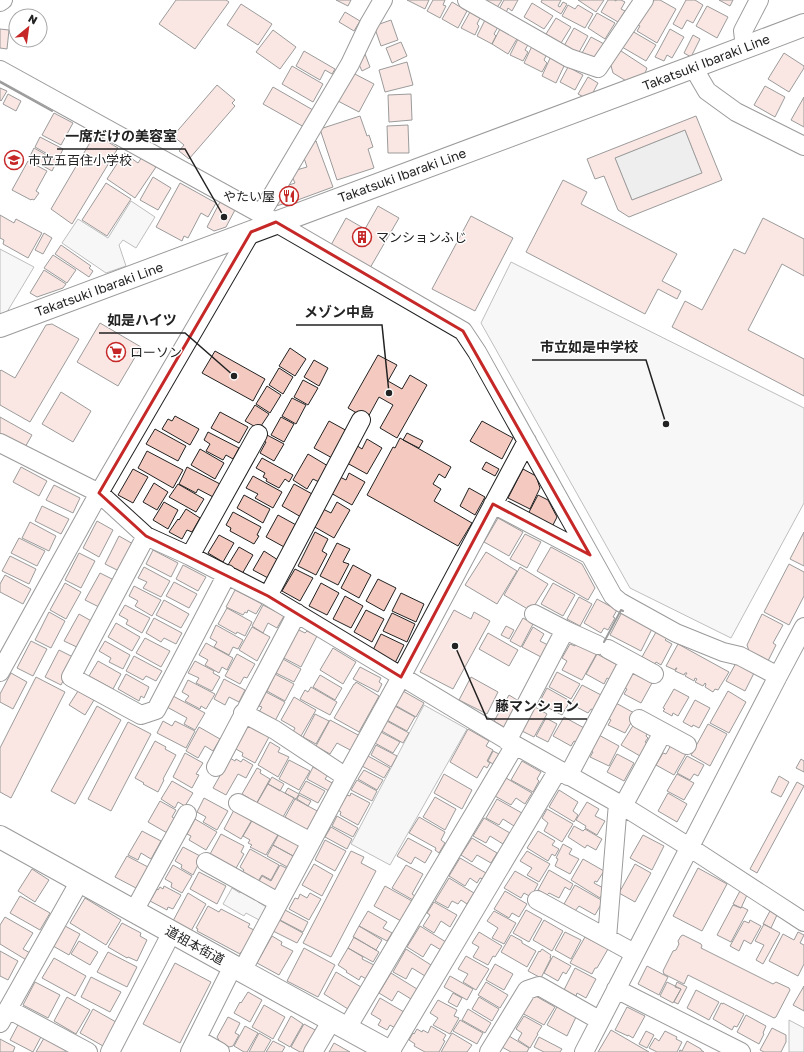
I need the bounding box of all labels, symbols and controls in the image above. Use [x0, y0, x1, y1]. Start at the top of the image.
north arrow [8, 8, 48, 48]
text: N [26, 11, 40, 27]
street label: Takatsuki Ibaraki Line [640, 30, 772, 94]
callout: 一席だけの美容室 [57, 123, 185, 149]
text: 一席だけの美容室 [65, 127, 177, 144]
street label: Takatsuki Ibaraki Line [336, 144, 468, 206]
school or university icon: 市立五百住小学校 [3, 149, 25, 171]
place label: 市立五百住小学校 [28, 152, 132, 168]
restaurant icon: やたい屋 [278, 185, 300, 207]
place label: やたい屋 [223, 188, 275, 204]
building icon: マンションふじ [351, 226, 373, 248]
place label: マンションふじ [376, 229, 467, 245]
street label: Takatsuki Ibaraki Line [33, 258, 165, 320]
callout: メゾン中島 [296, 299, 382, 325]
text: メゾン中島 [304, 303, 374, 320]
callout: 如是ハイツ [99, 307, 185, 333]
text: 如是ハイツ [107, 311, 177, 328]
callout: 市立如是中学校 [532, 334, 646, 360]
text: 市立如是中学校 [540, 338, 638, 355]
supermarket icon: ローソン [105, 341, 127, 363]
place label: ローソン [130, 344, 182, 360]
callout: 藤マンション [487, 693, 587, 719]
text: 藤マンション [495, 697, 579, 714]
street label: 道祖本街道 [163, 922, 227, 968]

